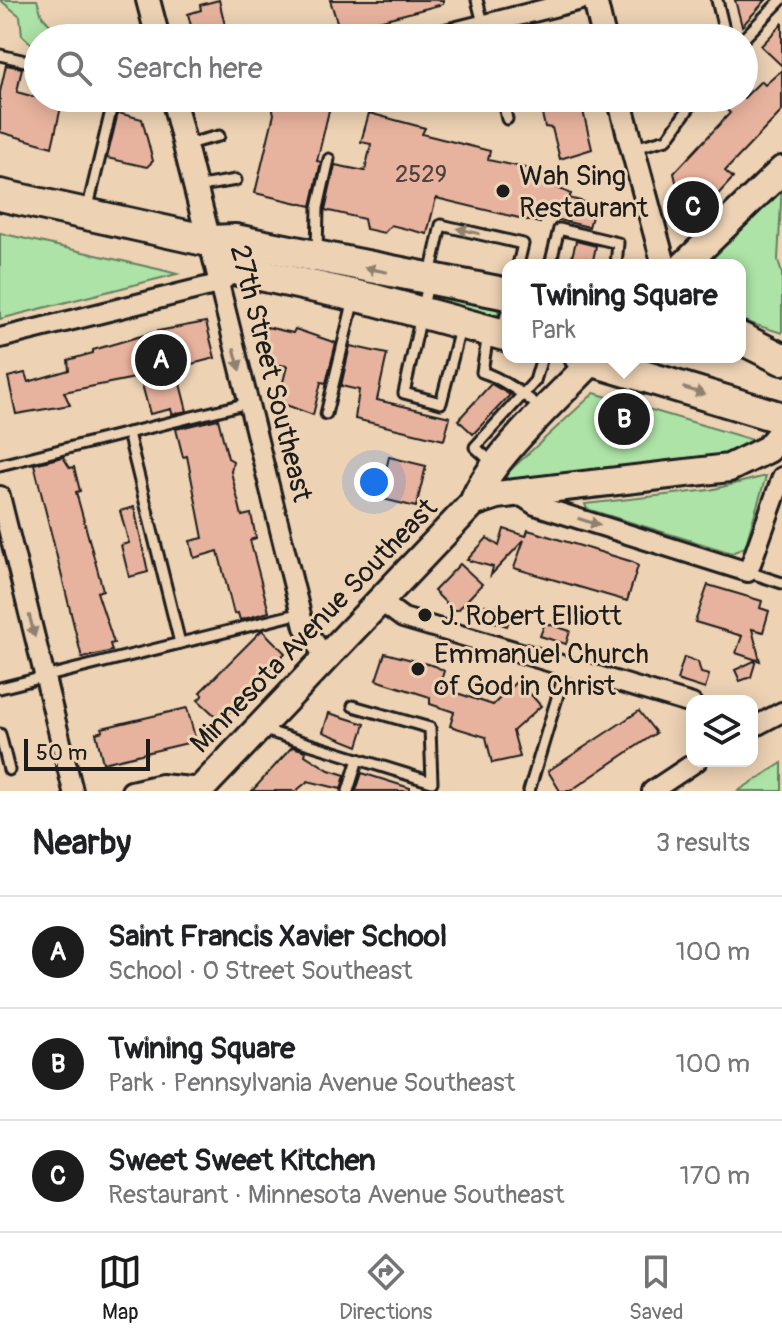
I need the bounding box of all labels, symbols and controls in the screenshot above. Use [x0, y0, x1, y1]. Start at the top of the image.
search box [24, 24, 758, 112]
icon: search [52, 46, 96, 90]
text: Search here [116, 50, 263, 87]
place label: Wah Sing Restaurant [519, 159, 649, 226]
house number: 2529 [395, 160, 447, 189]
pin: C [667, 177, 719, 237]
marker: Wah Sing Restaurant [494, 182, 512, 200]
one-way arrow [455, 225, 480, 237]
street label: 27th Street Southeast [222, 241, 320, 506]
popup [502, 259, 746, 363]
one-way arrow [363, 264, 388, 276]
text: Twining Square [530, 277, 718, 314]
text: Park [530, 314, 576, 346]
pin: A [135, 330, 187, 390]
one-way arrow [232, 347, 244, 372]
one-way arrow [683, 385, 707, 398]
pin: B [598, 389, 650, 449]
your location [354, 462, 394, 502]
street label: Minnesota Avenue Southeast [183, 491, 446, 761]
one-way arrow [577, 516, 601, 529]
place label: J. Robert Elliott [441, 599, 623, 634]
marker: J. Robert Elliott [416, 606, 434, 624]
one-way arrow [27, 614, 39, 639]
place label: Emmanuel Church of God in Christ [434, 637, 649, 704]
marker: Emmanuel Church of God in Christ [409, 660, 427, 678]
map controls [686, 695, 758, 767]
button: layers [686, 695, 758, 767]
scale bar [24, 735, 150, 771]
text: 50 m [36, 739, 87, 767]
text: Nearby [32, 822, 131, 865]
text: 3 results [656, 827, 750, 859]
text: Saint Francis Xavier School [108, 918, 447, 955]
text: A [50, 936, 66, 968]
text: 100 m [676, 936, 750, 968]
text: School · O Street Southeast [108, 955, 413, 987]
text: Twining Square [108, 1030, 295, 1067]
text: B [51, 1048, 65, 1080]
text: 100 m [676, 1048, 750, 1080]
text: Park · Pennsylvania Avenue Southeast [108, 1067, 515, 1099]
text: Sweet Sweet Kitchen [108, 1142, 376, 1179]
text: C [50, 1160, 66, 1192]
text: 170 m [680, 1160, 750, 1192]
text: Restaurant · Minnesota Avenue Southeast [108, 1179, 564, 1211]
tab: Map [98, 1250, 142, 1326]
tab: Directions [339, 1250, 432, 1326]
tab: Saved [629, 1250, 684, 1326]

